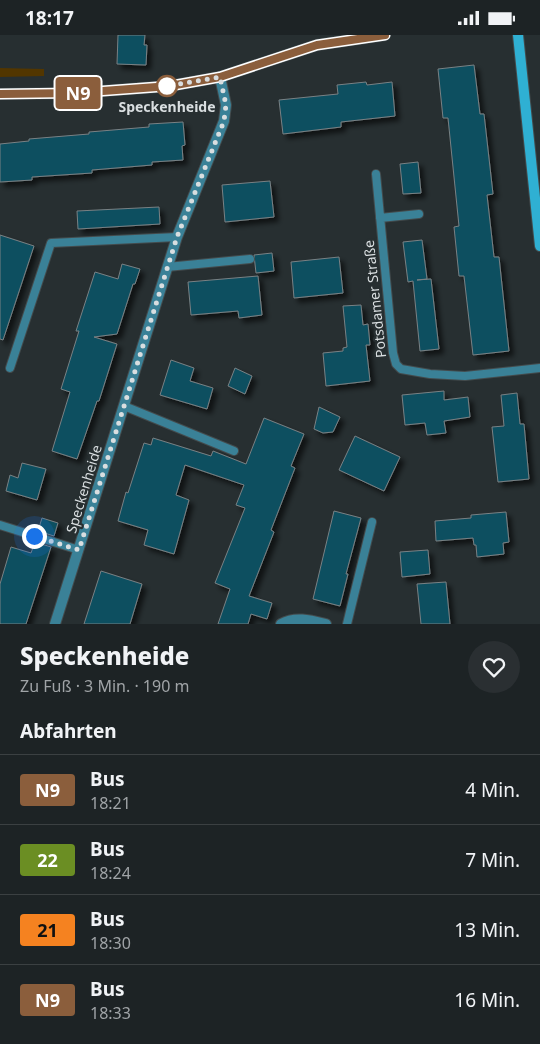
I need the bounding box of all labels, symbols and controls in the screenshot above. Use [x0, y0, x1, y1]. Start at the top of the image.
text: 18:17 [25, 5, 74, 31]
marker: Speckenheide [156, 75, 178, 97]
line badge: N9 [56, 77, 100, 109]
text: N9 [66, 81, 90, 105]
place label: Speckenheide [118, 97, 216, 116]
street label: Potsdamer Straße [359, 239, 390, 359]
street label: Speckenheide [61, 442, 106, 535]
your location [22, 524, 47, 549]
text: Speckenheide [20, 639, 189, 672]
button: heart [468, 641, 520, 693]
text: Zu Fuß · 3 Min. · 190 m [20, 675, 189, 697]
text: Abfahrten [20, 718, 117, 744]
text: Bus [90, 766, 125, 792]
text: 4 Min. [465, 777, 520, 803]
text: N9 [35, 778, 60, 802]
text: 18:21 [90, 792, 131, 814]
text: Bus [90, 836, 125, 862]
text: 7 Min. [465, 847, 520, 873]
text: 22 [37, 848, 58, 872]
text: 18:24 [90, 862, 131, 884]
text: Bus [90, 906, 125, 932]
text: 13 Min. [454, 917, 520, 943]
text: 21 [37, 918, 58, 942]
text: 18:30 [90, 932, 131, 954]
text: Bus [90, 976, 125, 1002]
text: 16 Min. [454, 987, 520, 1013]
text: N9 [35, 988, 60, 1012]
text: 18:33 [90, 1002, 131, 1024]

